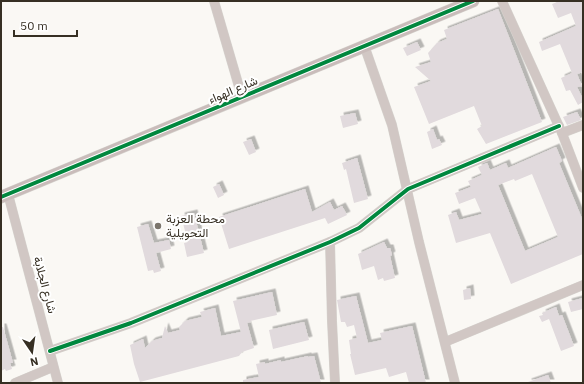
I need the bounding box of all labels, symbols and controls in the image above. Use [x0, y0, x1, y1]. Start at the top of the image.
scale bar [14, 12, 77, 38]
text: 50 m [20, 18, 48, 33]
street label: شارع الهواء [206, 72, 261, 108]
place label: محطة العزبة التحويلية [166, 211, 225, 241]
marker: محطة العزبة التحويلية [153, 221, 163, 231]
street label: شارع الجلابة [29, 255, 60, 316]
north arrow [12, 332, 52, 372]
text: N [29, 354, 40, 369]

